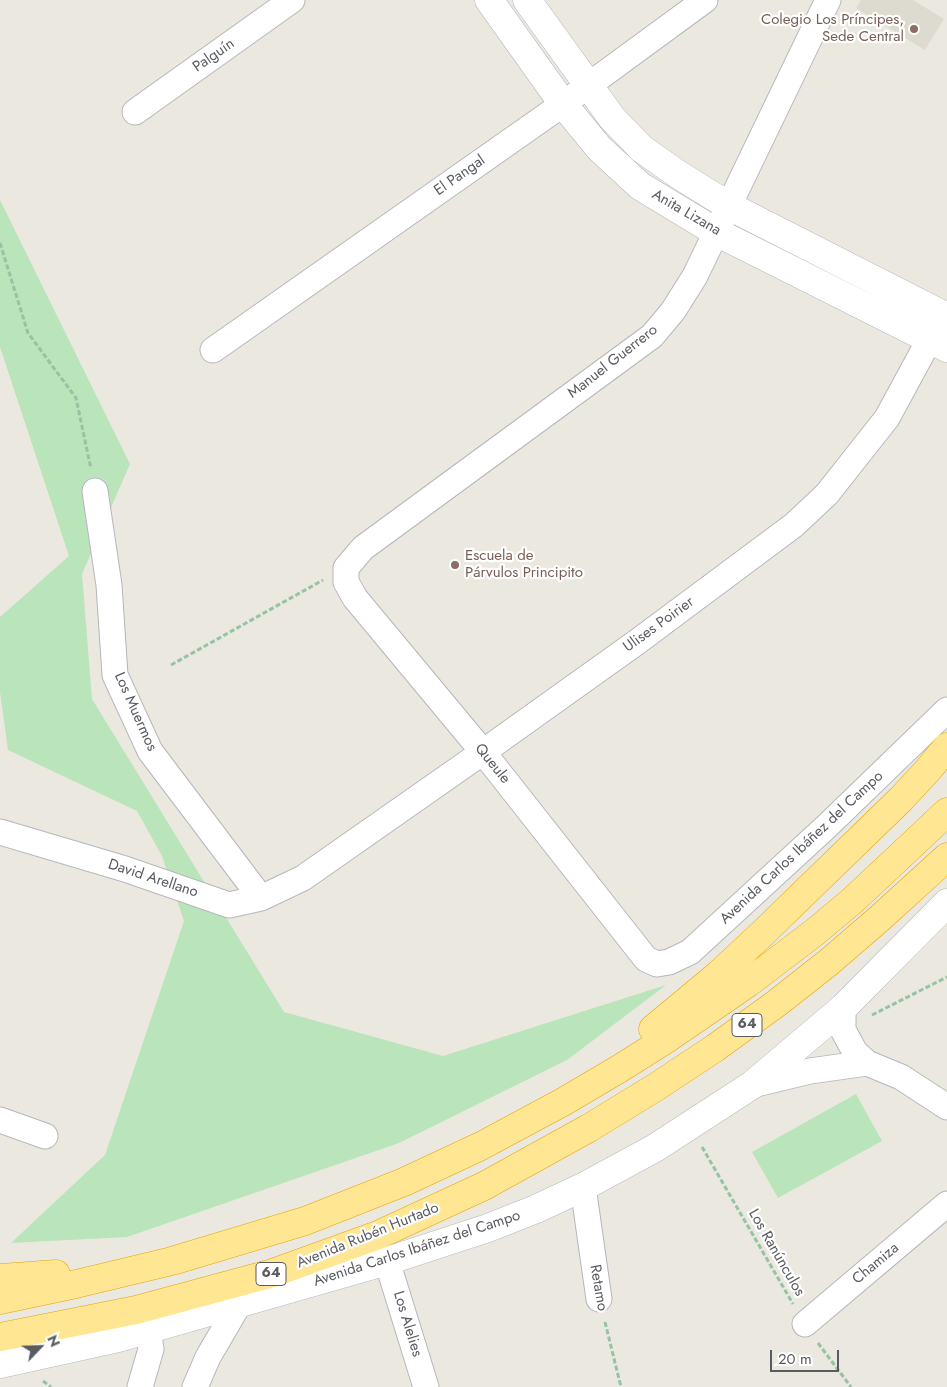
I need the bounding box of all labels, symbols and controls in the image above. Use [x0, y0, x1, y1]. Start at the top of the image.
place label: Colegio Los Príncipes, Sede Central [761, 11, 904, 46]
marker: Colegio Los Príncipes, Sede Central [908, 23, 920, 35]
street label: Palguín [190, 35, 238, 77]
street label: El Pangal [431, 152, 489, 200]
street label: Anita Lizana [648, 186, 724, 240]
street label: Manuel Guerrero [565, 321, 661, 403]
place label: Escuela de Párvulos Principito [465, 547, 583, 582]
marker: Escuela de Párvulos Principito [449, 559, 461, 571]
street label: Ulises Poirier [620, 593, 698, 657]
street label: Los Muermos [110, 670, 160, 754]
street label: Queule [470, 740, 514, 788]
street label: Avenida Carlos Ibáñez del Campo [717, 768, 887, 928]
street label: David Arellano [106, 856, 200, 902]
road number: 64 [732, 1014, 762, 1036]
street label: Avenida Rubén Hurtado [294, 1199, 442, 1273]
street label: Los Ranúnculos [744, 1206, 808, 1300]
street label: Avenida Carlos Ibáñez del Campo [311, 1207, 523, 1291]
street label: Chamiza [849, 1239, 903, 1289]
road number: 64 [256, 1262, 286, 1286]
street label: Retamo [585, 1263, 611, 1313]
street label: Los Alelies [388, 1289, 426, 1359]
north arrow [15, 1322, 65, 1372]
text: N [42, 1332, 65, 1350]
scale bar [772, 1340, 841, 1372]
text: 20 m [778, 1348, 812, 1370]

